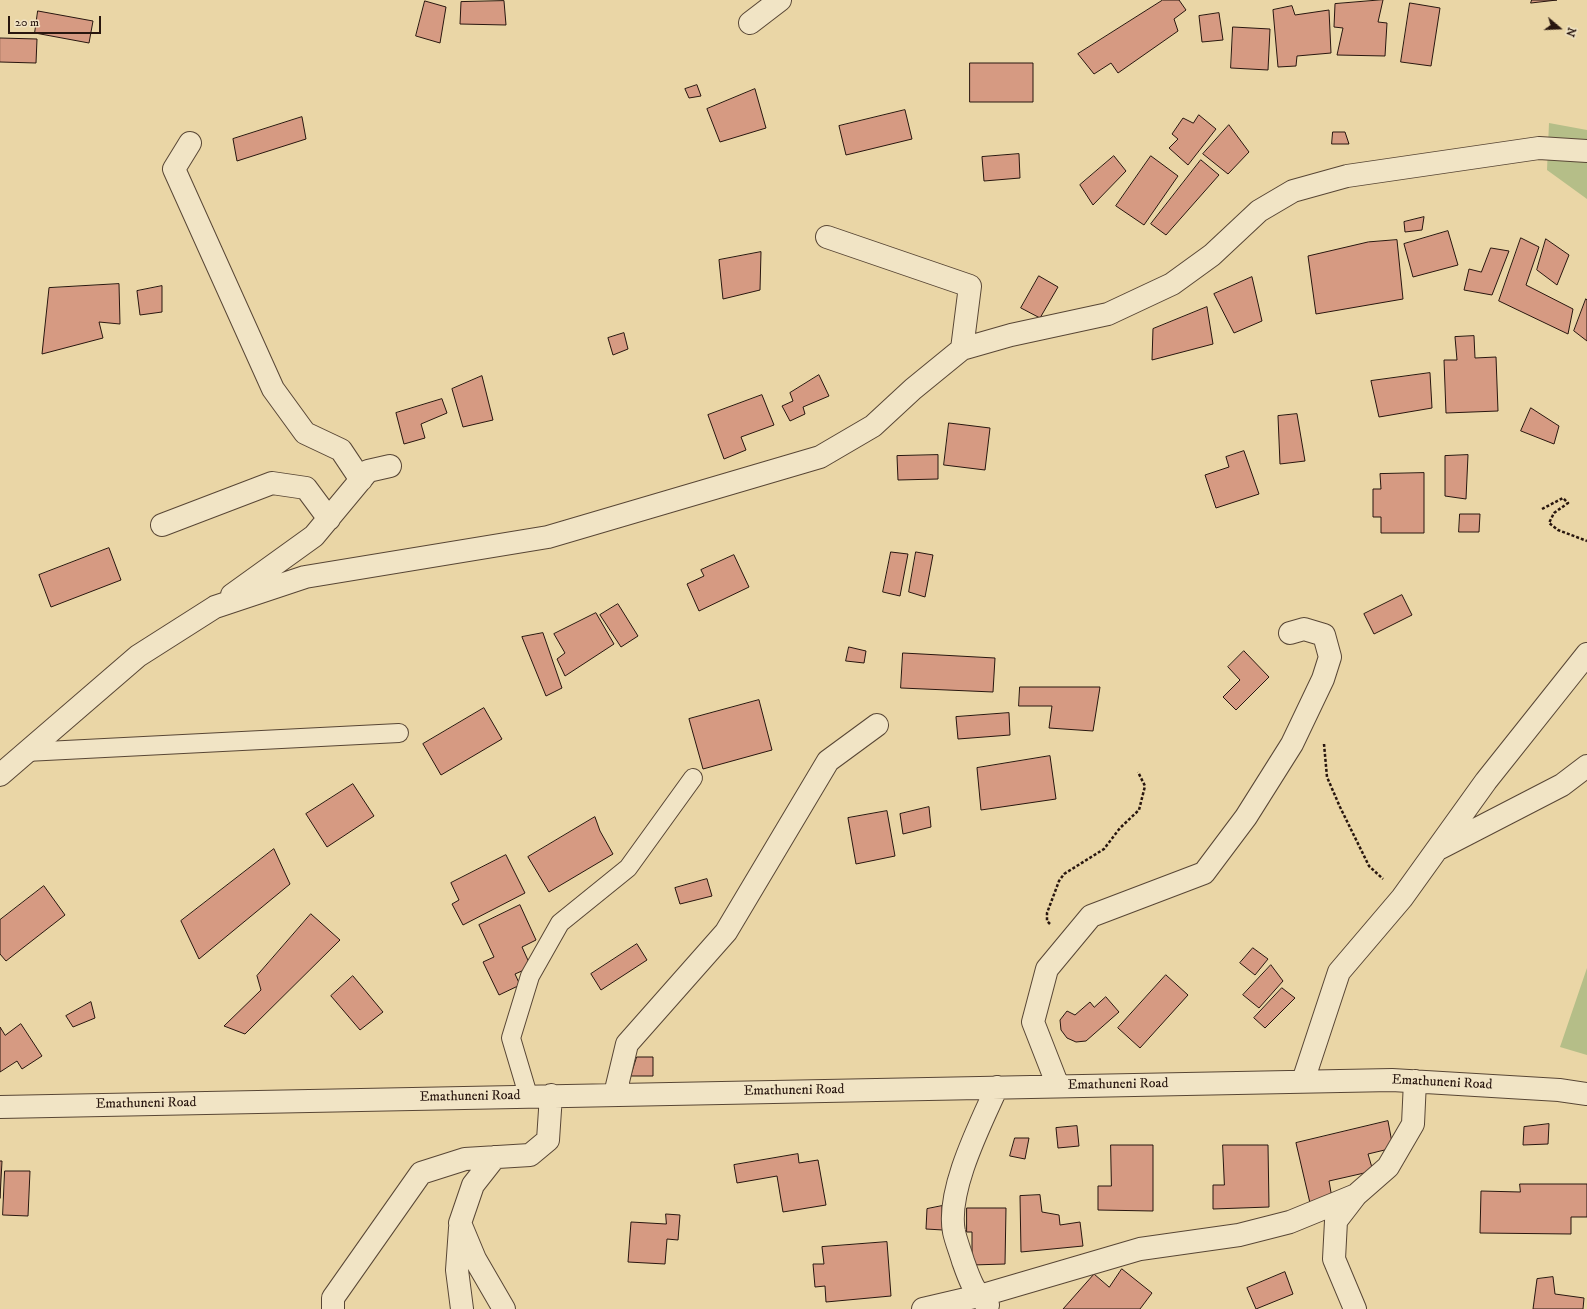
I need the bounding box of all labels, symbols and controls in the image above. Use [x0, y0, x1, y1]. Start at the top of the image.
scale bar [10, 8, 103, 34]
north arrow [1539, 8, 1579, 48]
text: 20 m [15, 15, 39, 30]
text: N [1562, 25, 1578, 38]
street label: Emathuneni Road [1391, 1072, 1493, 1094]
street label: Emathuneni Road [1067, 1076, 1169, 1094]
street label: Emathuneni Road [743, 1082, 845, 1100]
street label: Emathuneni Road [419, 1088, 521, 1106]
street label: Emathuneni Road [95, 1095, 197, 1113]

